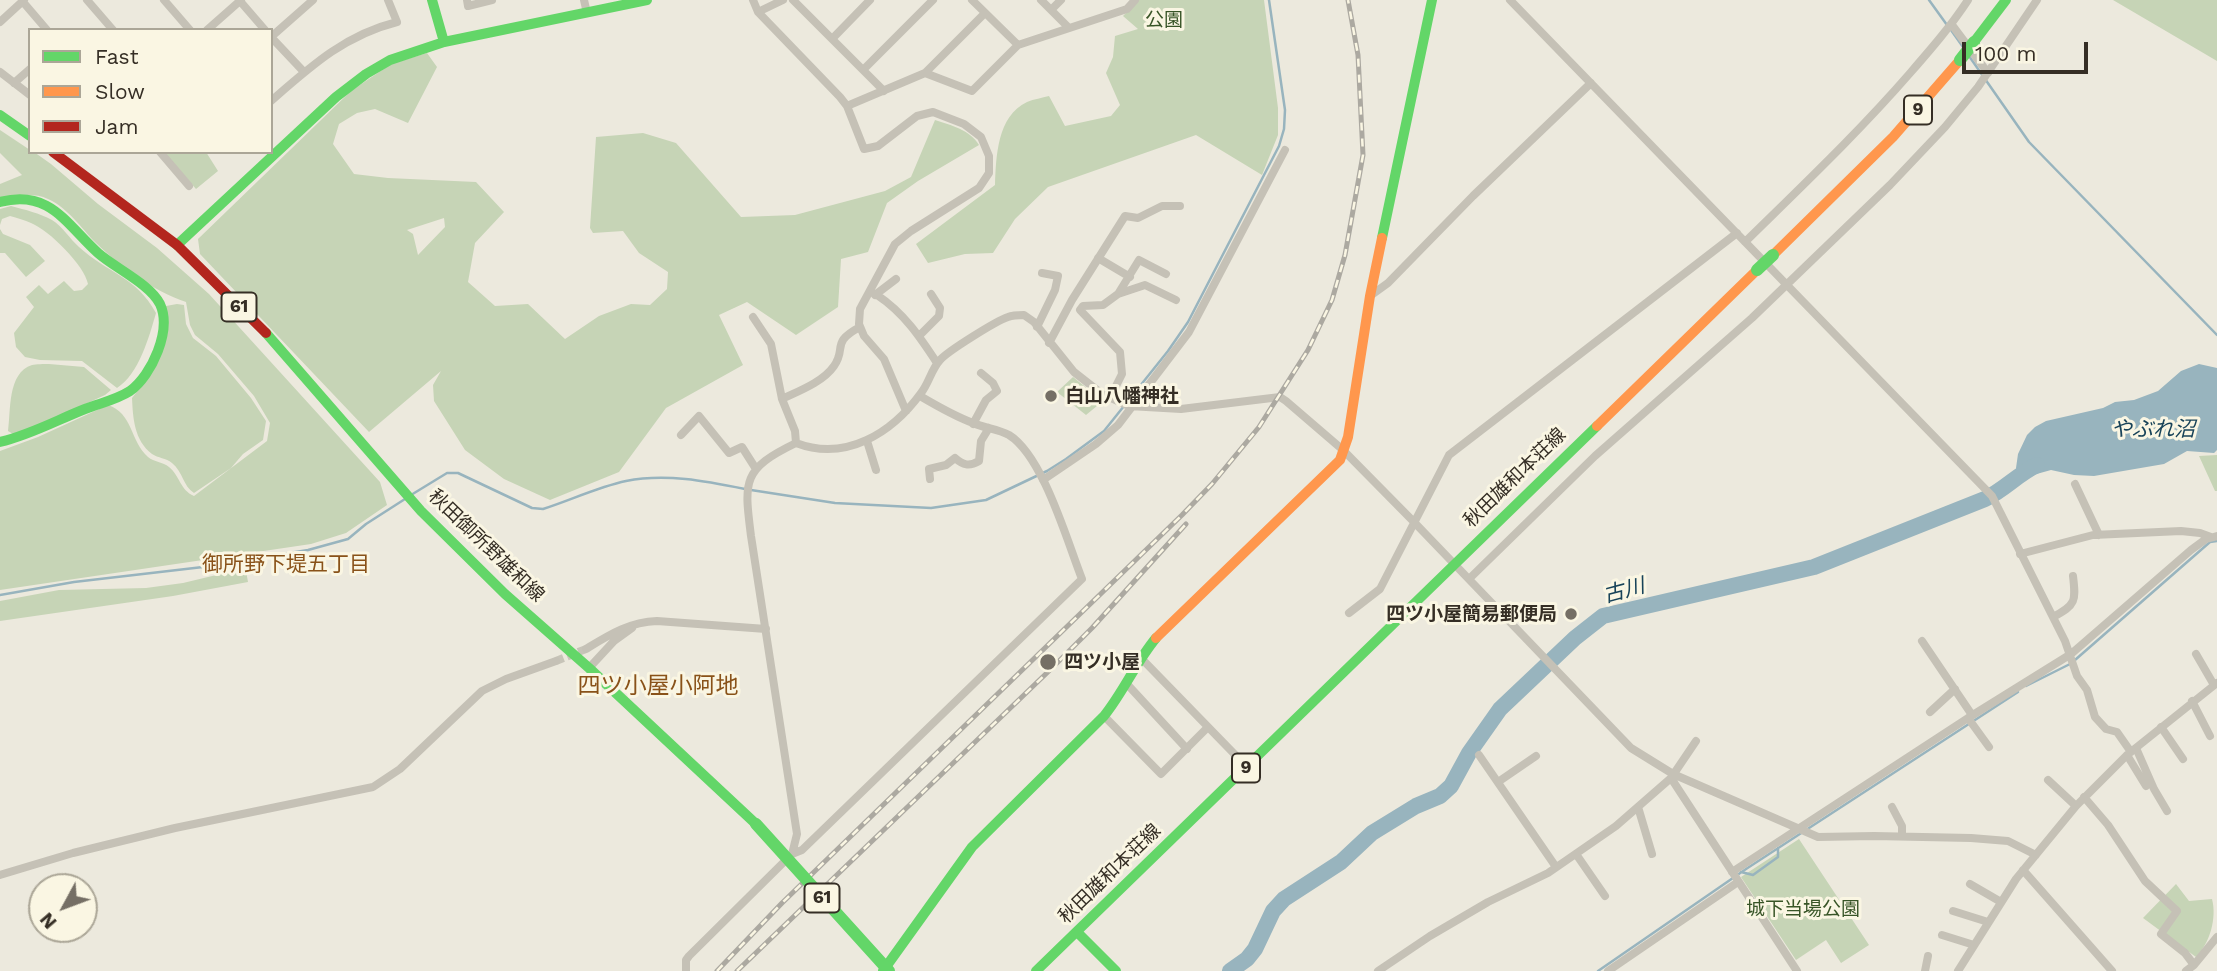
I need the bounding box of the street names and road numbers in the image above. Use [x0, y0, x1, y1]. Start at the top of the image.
road number: 9 [1904, 96, 1932, 124]
road number: 61 [222, 292, 256, 321]
street label: 秋田雄和本荘線 [1459, 424, 1571, 532]
street label: 秋田御所野雄和線 [423, 485, 549, 607]
road number: 9 [1232, 754, 1260, 782]
street label: 秋田雄和本荘線 [1054, 820, 1166, 928]
road number: 61 [804, 884, 840, 912]

